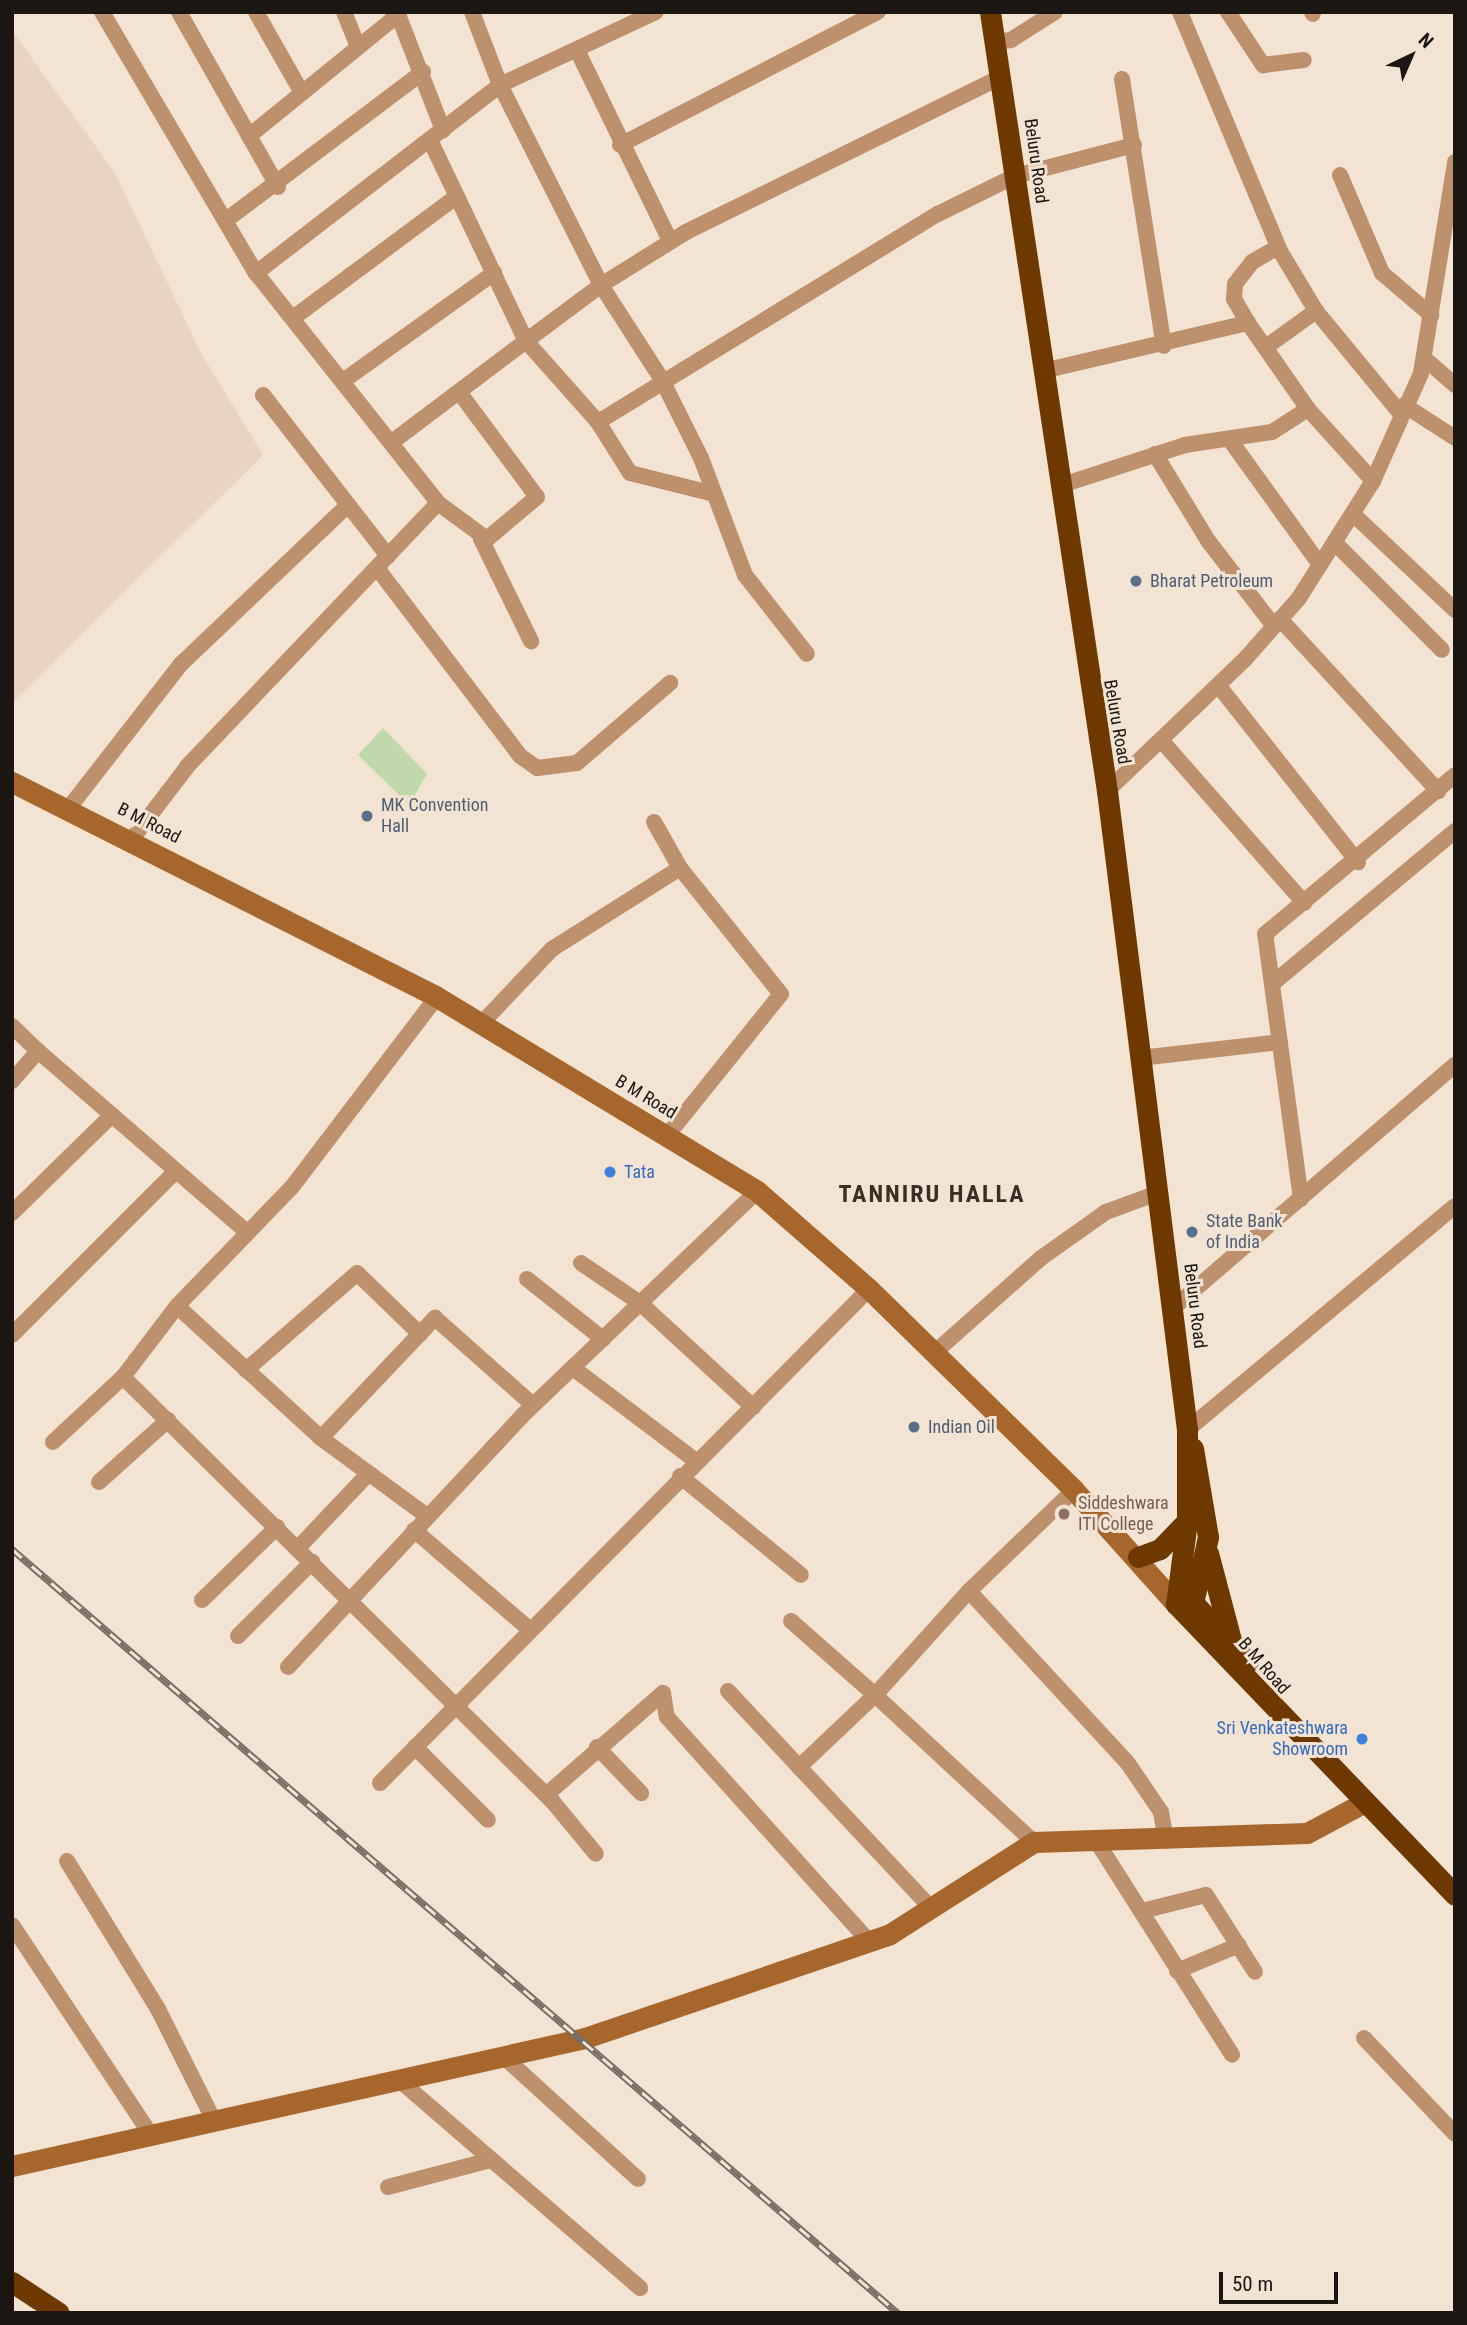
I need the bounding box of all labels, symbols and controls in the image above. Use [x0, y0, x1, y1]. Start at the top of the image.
north arrow [1376, 21, 1446, 91]
text: N [1414, 28, 1438, 53]
street label: Beluru Road [1019, 117, 1053, 205]
place label: Bharat Petroleum [1150, 570, 1273, 592]
marker: Bharat Petroleum [1128, 573, 1144, 589]
street label: Beluru Road [1099, 678, 1135, 766]
place label: MK Convention Hall [381, 795, 488, 838]
street label: B M Road [114, 798, 184, 848]
marker: MK Convention Hall [359, 808, 375, 824]
street label: B M Road [611, 1070, 681, 1124]
place label: Tata [624, 1161, 655, 1183]
marker: Tata [602, 1164, 618, 1180]
district label: TANNIRU HALLA [840, 1181, 1024, 1209]
place label: State Bank of India [1206, 1211, 1282, 1254]
marker: State Bank of India [1184, 1224, 1200, 1240]
street label: Beluru Road [1179, 1262, 1211, 1350]
place label: Indian Oil [928, 1416, 995, 1438]
marker: Indian Oil [906, 1419, 922, 1435]
place label: Siddeshwara ITI College [1078, 1493, 1169, 1536]
marker: Siddeshwara ITI College [1056, 1506, 1072, 1522]
street label: B M Road [1234, 1633, 1294, 1699]
place label: Sri Venkateshwara Showroom [1217, 1718, 1348, 1760]
marker: Sri Venkateshwara Showroom [1354, 1731, 1370, 1747]
scale bar [1222, 2258, 1341, 2302]
text: 50 m [1232, 2272, 1273, 2296]

